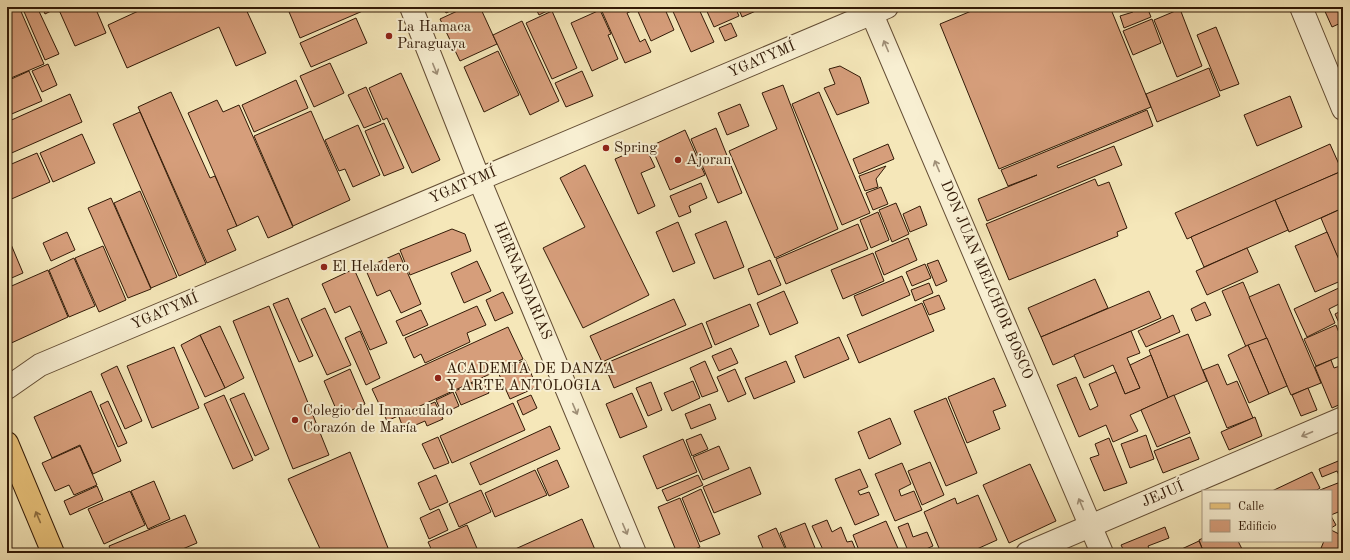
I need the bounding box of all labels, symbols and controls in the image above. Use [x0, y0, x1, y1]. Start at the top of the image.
place label: La Hamaca Paraguaya [397, 20, 472, 52]
marker: La Hamaca Paraguaya [384, 31, 394, 41]
street label: YGATYMÍ [725, 36, 798, 81]
one-way arrow [882, 41, 889, 53]
one-way arrow [432, 63, 440, 75]
place label: Spring [614, 141, 657, 156]
marker: Spring [601, 143, 611, 153]
place label: Ajoran [686, 153, 731, 168]
marker: Ajoran [673, 155, 683, 165]
one-way arrow [933, 160, 940, 172]
street label: YGATYMÍ [426, 162, 499, 207]
street label: DON JUAN MELCHOR BOSCO [937, 178, 1035, 382]
street label: HERNANDARIAS [490, 220, 554, 342]
place label: El Heladero [332, 260, 409, 275]
marker: El Heladero [319, 262, 329, 272]
street label: YGATYMÍ [128, 288, 201, 333]
place label: ACADEMIA DE DANZA Y ARTE ANTOLOGIA [446, 362, 615, 394]
marker: ACADEMIA DE DANZA Y ARTE ANTOLOGIA [433, 373, 443, 383]
one-way arrow [572, 402, 580, 414]
place label: Colegio del Inmaculado Corazón de María [303, 404, 453, 436]
marker: Colegio del Inmaculado Corazón de María [290, 415, 300, 425]
one-way arrow [1302, 430, 1314, 438]
street label: JEJUÍ [1139, 477, 1186, 511]
legend [1202, 490, 1332, 542]
one-way arrow [1077, 499, 1084, 511]
text: Calle [1238, 501, 1264, 513]
one-way arrow [34, 511, 41, 523]
text: Edificio [1238, 521, 1277, 533]
one-way arrow [622, 522, 630, 534]

